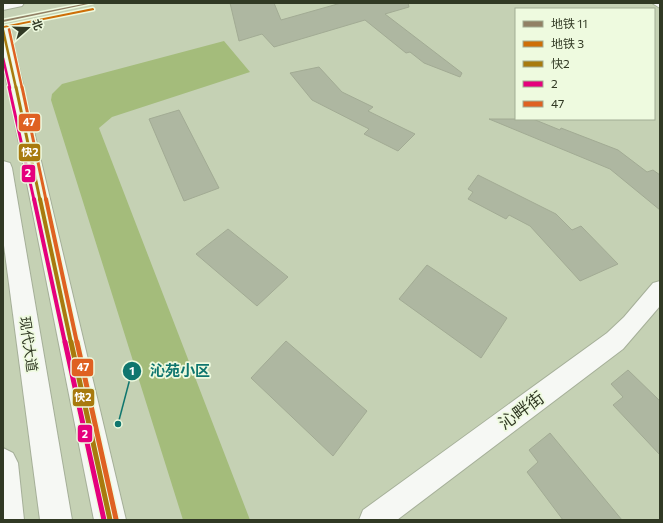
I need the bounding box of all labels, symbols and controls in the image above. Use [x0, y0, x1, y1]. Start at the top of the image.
north arrow [8, 8, 48, 48]
legend [515, 8, 655, 120]
text: 地铁 11 [551, 16, 588, 30]
text: 北 [30, 17, 46, 32]
text: 地铁 3 [551, 36, 584, 50]
text: 快2 [551, 56, 570, 70]
text: 2 [551, 76, 558, 90]
text: 47 [551, 96, 564, 110]
line badge: 47 [18, 113, 41, 132]
text: 47 [23, 115, 35, 128]
line badge: 快2 [18, 143, 41, 162]
text: 快2 [21, 145, 39, 158]
line badge: 2 [21, 164, 36, 183]
text: 2 [25, 166, 31, 179]
street label: 现代大道 [17, 315, 41, 373]
callout: 沁苑小区 [122, 357, 218, 384]
line badge: 47 [71, 358, 94, 377]
text: 47 [77, 360, 89, 373]
text: 沁苑小区 [150, 361, 210, 379]
text: 1 [129, 363, 135, 377]
street label: 沁畔街 [494, 387, 548, 433]
line badge: 快2 [72, 388, 95, 407]
text: 快2 [74, 390, 92, 403]
line badge: 2 [77, 424, 93, 443]
text: 2 [82, 427, 88, 440]

